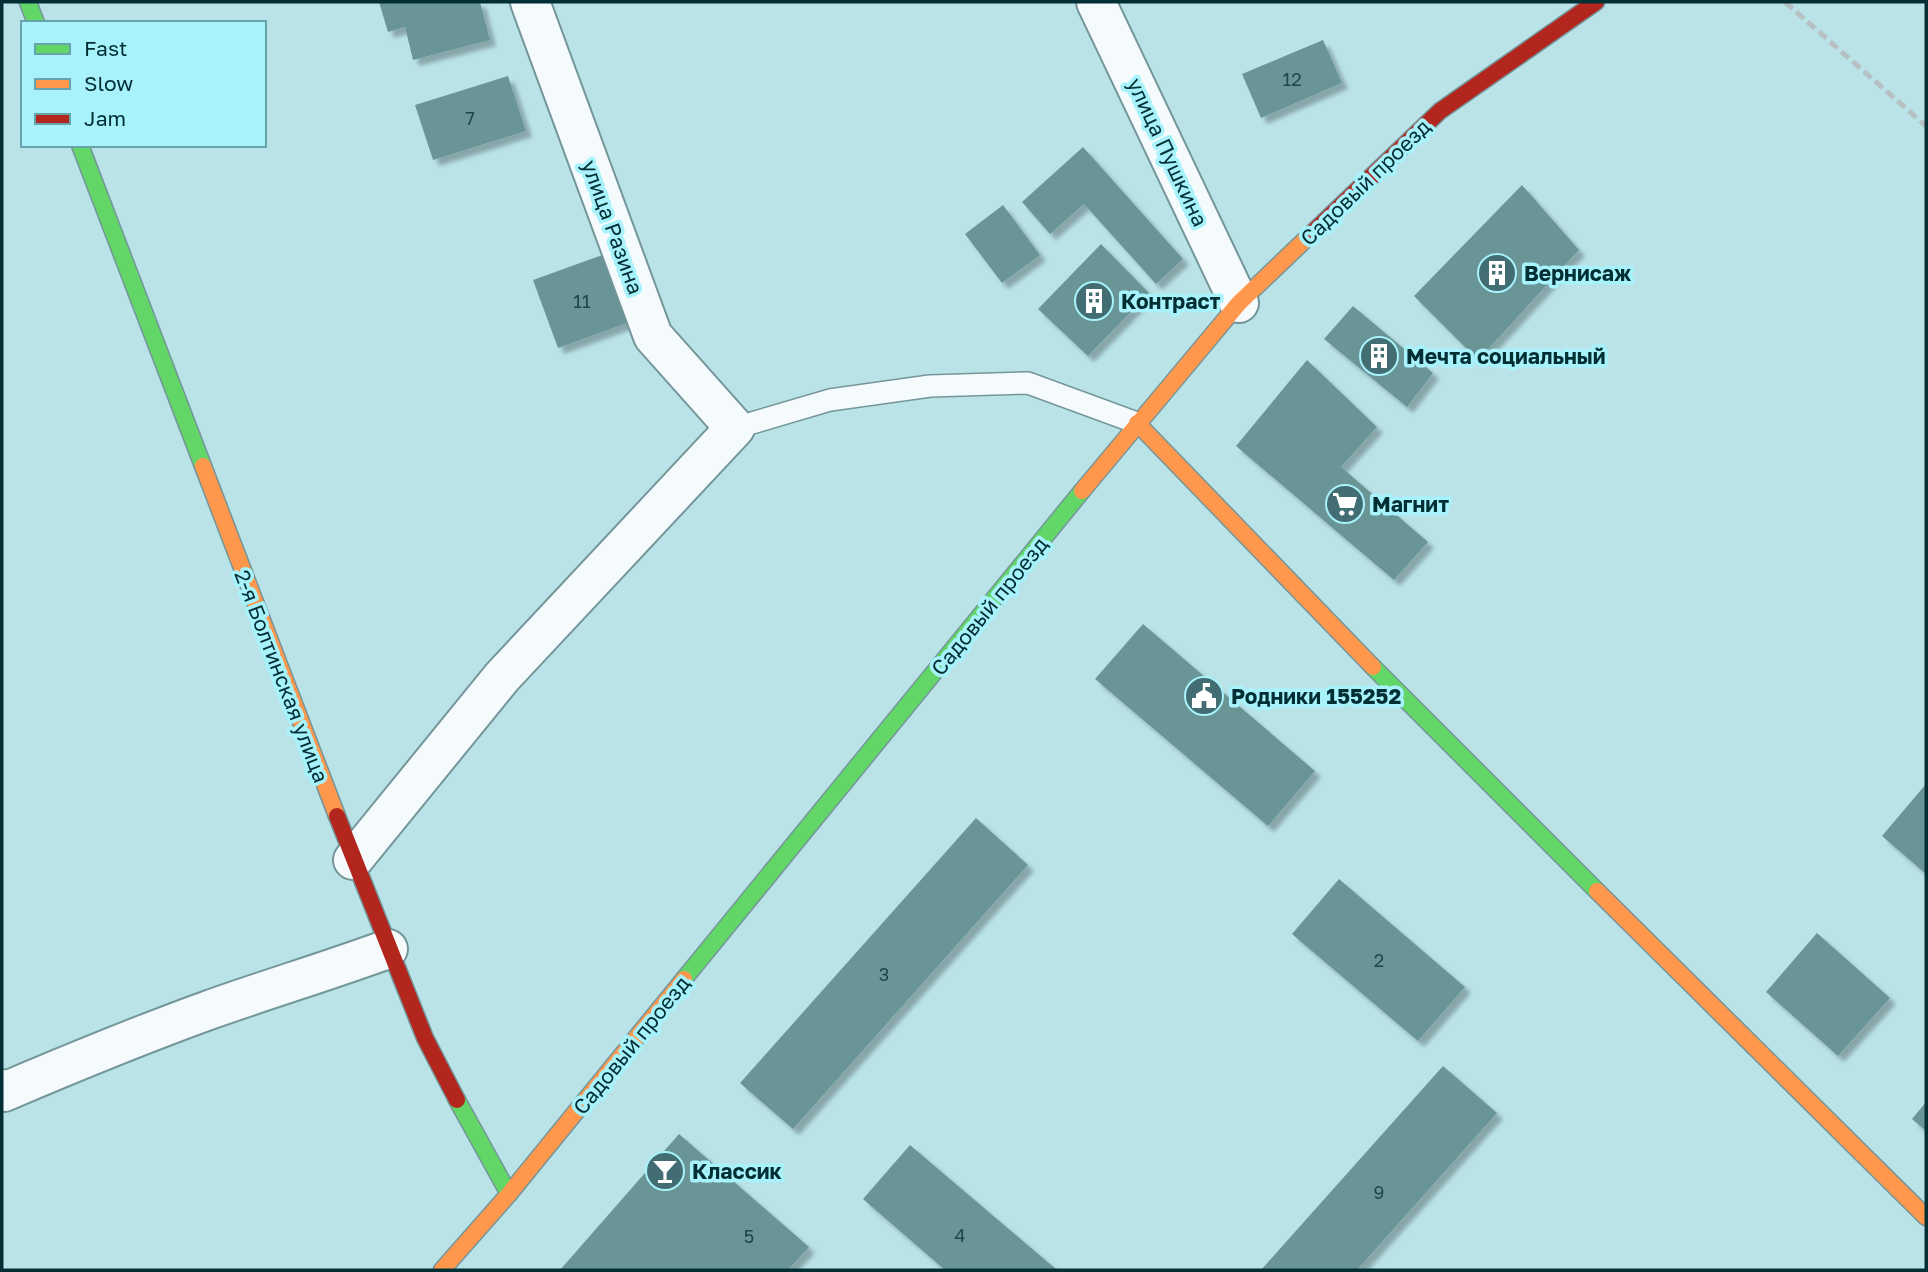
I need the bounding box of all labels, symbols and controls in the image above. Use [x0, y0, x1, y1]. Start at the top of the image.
legend [21, 21, 266, 147]
text: Fast [84, 35, 127, 61]
house number: 12 [1282, 68, 1302, 90]
text: Slow [84, 70, 133, 96]
street label: улица Пушкина [1122, 74, 1214, 230]
text: Jam [84, 105, 126, 131]
house number: 7 [465, 107, 475, 129]
street label: Садовый проезд [1295, 113, 1436, 251]
street label: улица Разина [577, 156, 649, 298]
building icon: Вернисаж [1476, 252, 1518, 294]
place label: Вернисаж [1524, 260, 1632, 286]
building icon: Контраст [1073, 280, 1115, 322]
place label: Контраст [1121, 288, 1221, 314]
house number: 11 [573, 290, 591, 312]
building icon: Мечта социальный [1358, 335, 1400, 377]
place label: Мечта социальный [1406, 343, 1606, 369]
supermarket icon: Магнит [1324, 483, 1366, 525]
place label: Магнит [1372, 491, 1449, 517]
street label: Садовый проезд [925, 531, 1053, 681]
street label: 2-я Болтинская улица [229, 566, 335, 786]
public building icon: Родники 155252 [1183, 675, 1225, 717]
place label: Родники 155252 [1231, 683, 1401, 709]
house number: 2 [1374, 949, 1384, 971]
house number: 3 [879, 963, 889, 985]
street label: Садовый проезд [567, 970, 695, 1120]
bar icon: Классик [644, 1150, 686, 1192]
place label: Классик [692, 1158, 782, 1184]
house number: 9 [1374, 1181, 1384, 1203]
house number: 4 [955, 1224, 966, 1246]
house number: 5 [744, 1225, 754, 1247]

